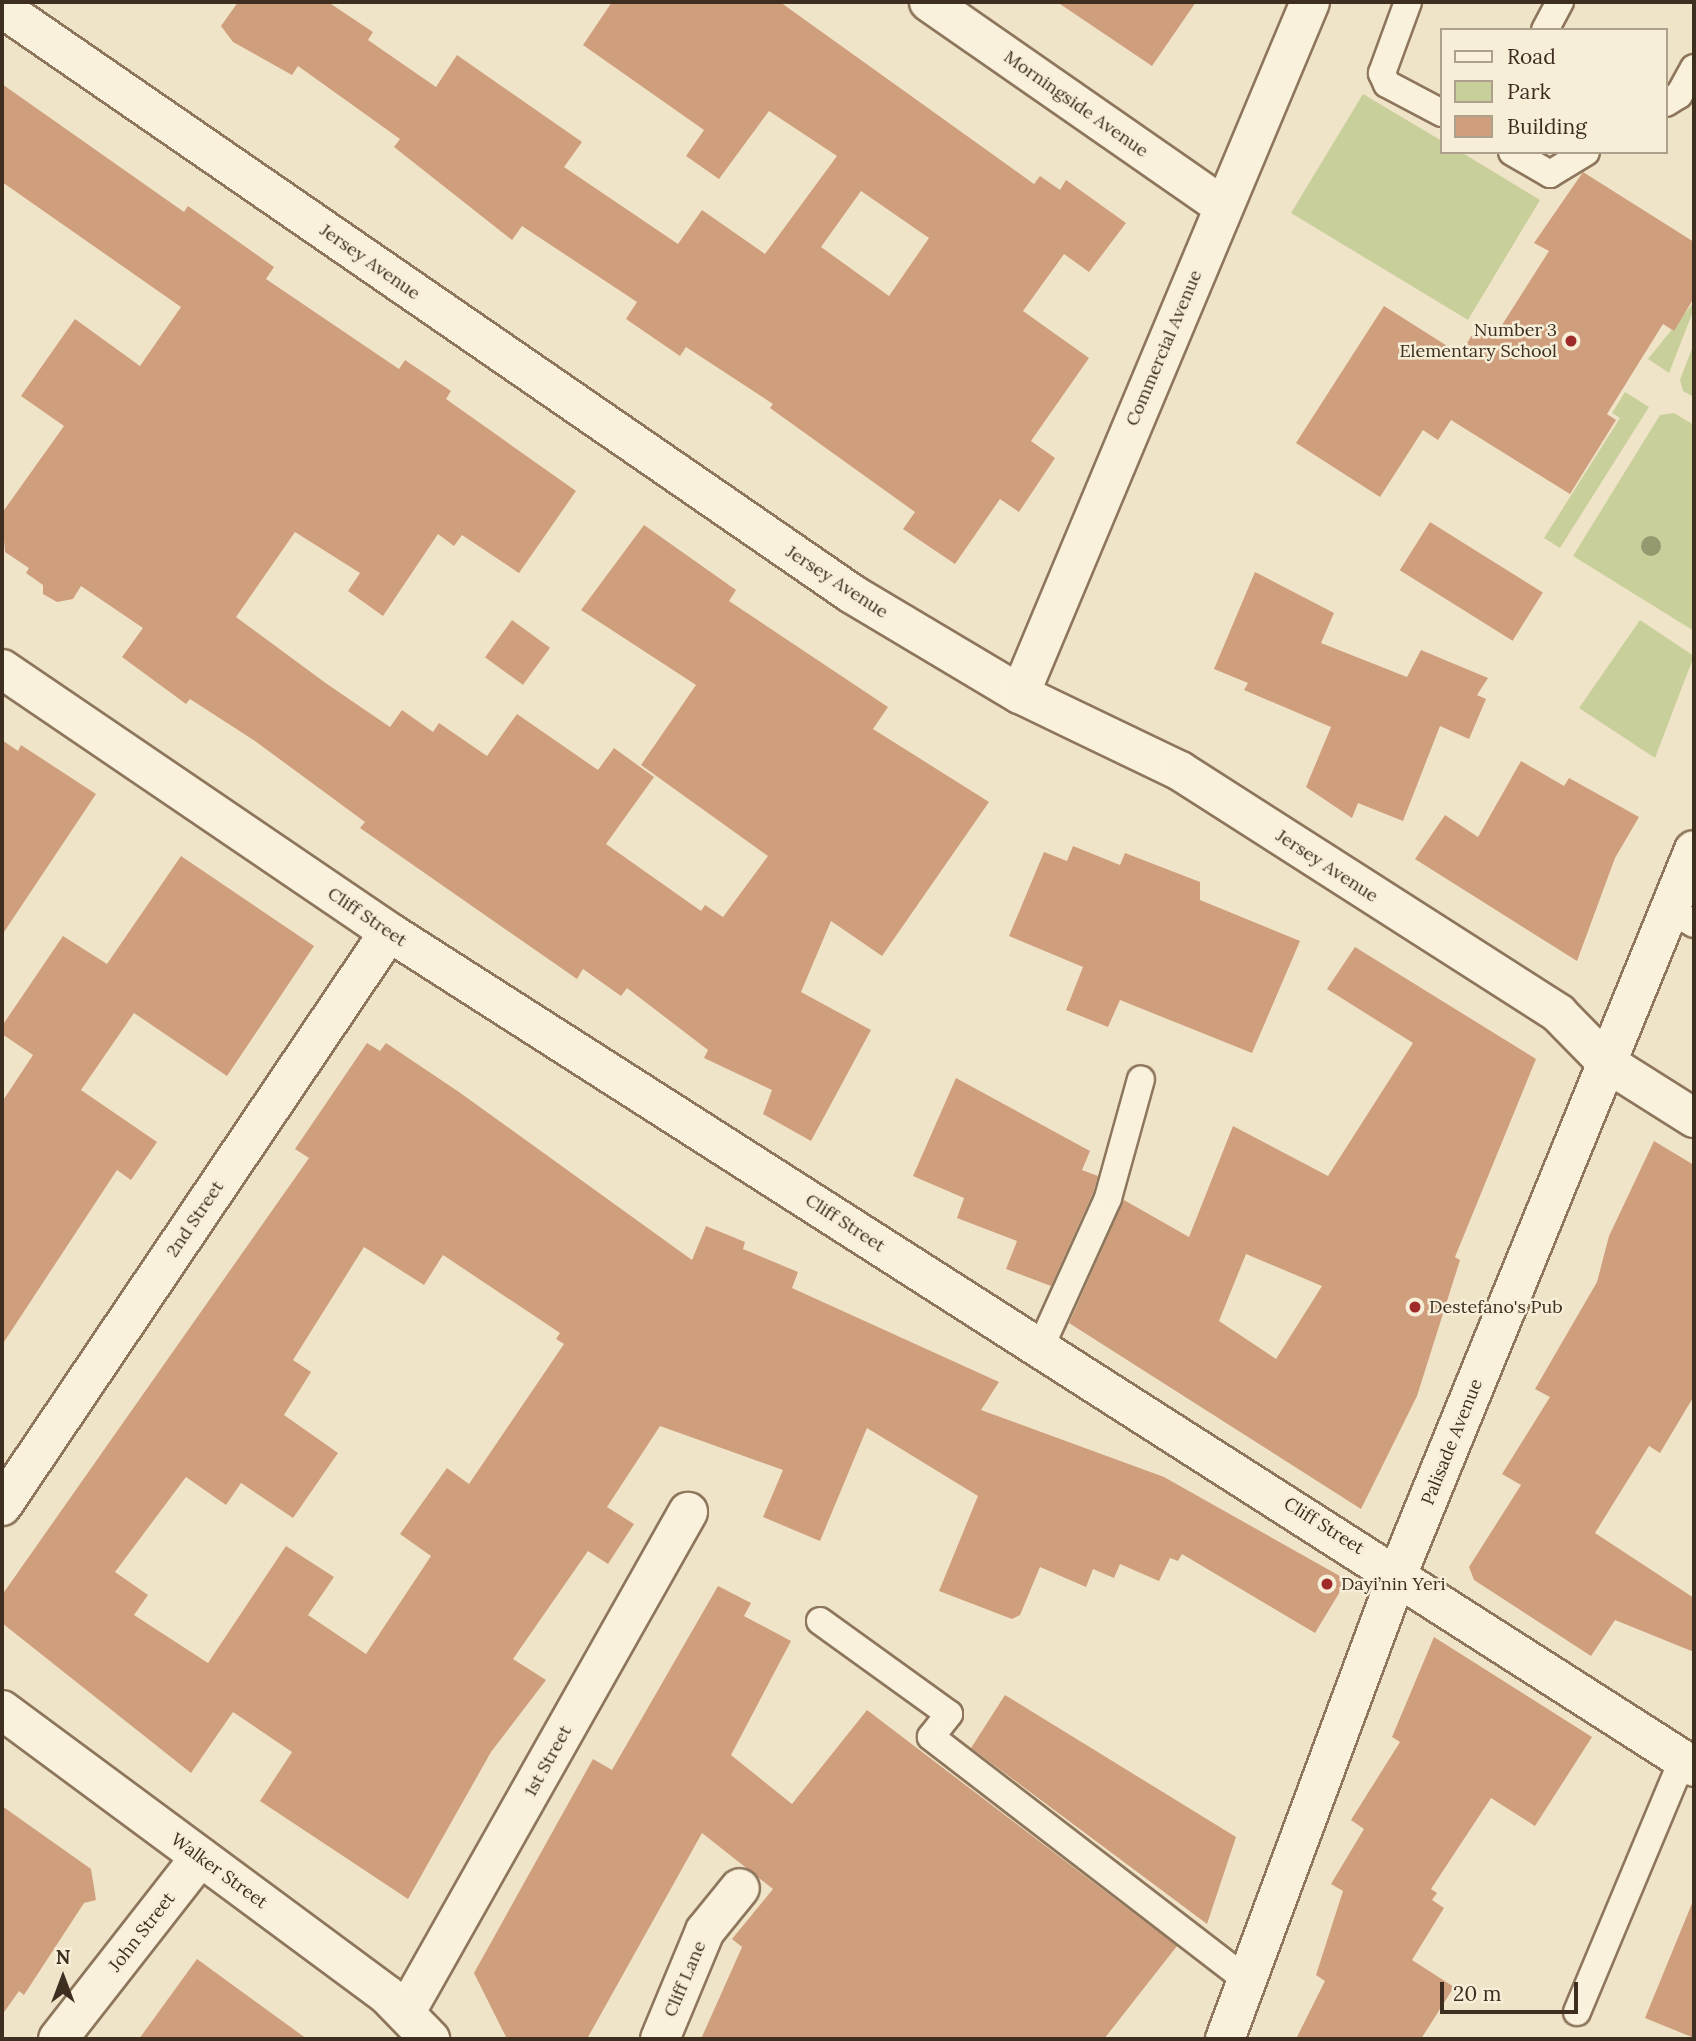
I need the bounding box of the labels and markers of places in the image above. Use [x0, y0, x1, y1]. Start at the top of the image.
place label: Number 3 Elementary School [1399, 320, 1557, 362]
marker: Number 3 Elementary School [1563, 333, 1579, 349]
place label: Destefano's Pub [1429, 1296, 1563, 1318]
marker: Destefano's Pub [1407, 1299, 1423, 1315]
place label: Dayi’nin Yeri [1341, 1573, 1446, 1595]
marker: Dayi’nin Yeri [1319, 1576, 1335, 1592]

